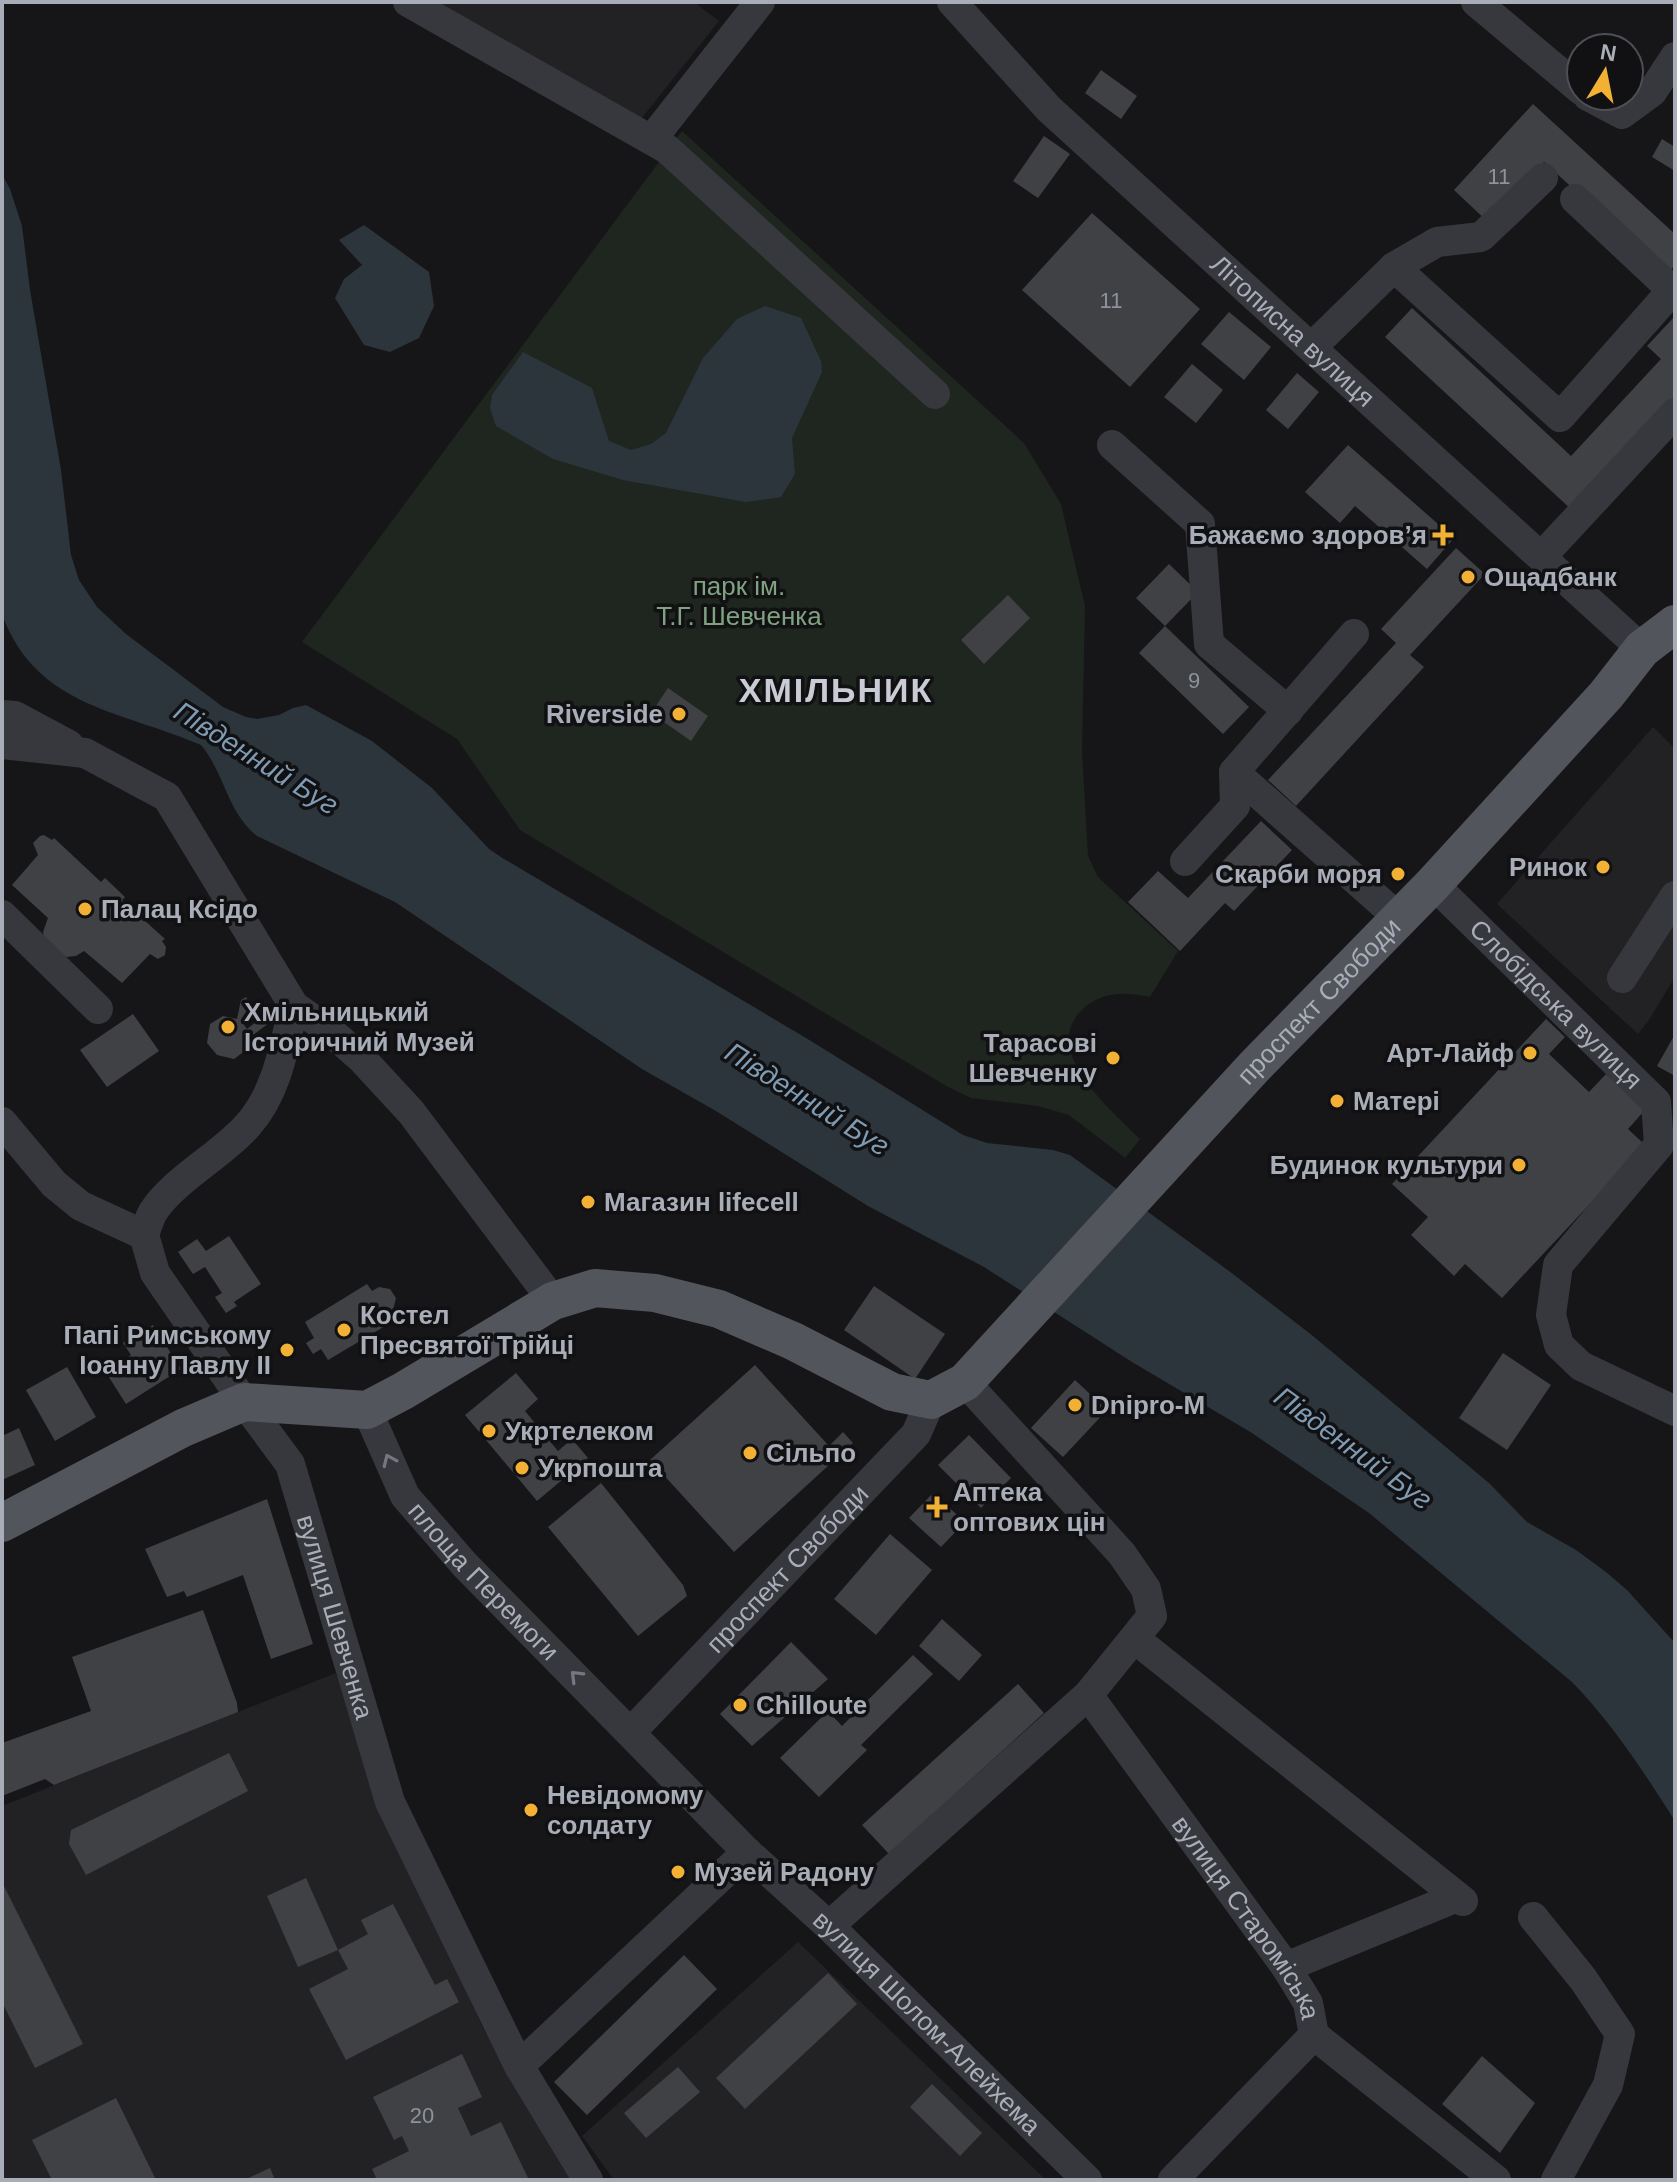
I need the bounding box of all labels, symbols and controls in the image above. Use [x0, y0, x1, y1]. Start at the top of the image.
north arrow [1565, 32, 1645, 112]
text: N [1598, 39, 1618, 66]
house number: 11 [1488, 164, 1510, 189]
street label: Літописна вулиця [1205, 249, 1381, 413]
house number: 11 [1100, 288, 1122, 313]
place label: Бажаємо здоров’я [1189, 520, 1427, 550]
marker: Бажаємо здоров’я [1434, 526, 1452, 544]
place label: Ощадбанк [1484, 562, 1618, 592]
marker: Ощадбанк [1459, 568, 1477, 586]
park label: парк ім. Т.Г. Шевченка [656, 571, 822, 631]
house number: 9 [1188, 668, 1200, 693]
district label: ХМІЛЬНИК [739, 671, 933, 709]
water label: Південний Буг [169, 695, 344, 821]
place label: Riverside [546, 699, 663, 729]
marker: Riverside [670, 705, 688, 723]
place label: Ринок [1509, 852, 1588, 882]
marker: Ринок [1594, 858, 1612, 876]
place label: Скарби моря [1215, 859, 1382, 889]
marker: Скарби моря [1389, 865, 1407, 883]
place label: Палац Ксідо [101, 894, 258, 924]
marker: Палац Ксідо [76, 900, 94, 918]
street label: проспект Свободи [1231, 912, 1407, 1090]
street label: Слобідська вулиця [1464, 913, 1648, 1095]
place label: Хмільницький Історичний Музей [244, 997, 475, 1057]
marker: Хмільницький Історичний Музей [219, 1018, 237, 1036]
place label: Тарасові Шевченку [969, 1028, 1098, 1088]
water label: Південний Буг [720, 1036, 895, 1162]
place label: Арт-Лайф [1386, 1038, 1514, 1068]
marker: Арт-Лайф [1521, 1044, 1539, 1062]
marker: Тарасові Шевченку [1104, 1049, 1122, 1067]
place label: Матері [1353, 1086, 1440, 1116]
marker: Матері [1328, 1092, 1346, 1110]
place label: Будинок культури [1270, 1150, 1503, 1180]
marker: Будинок культури [1510, 1156, 1528, 1174]
place label: Магазин lifecell [604, 1187, 799, 1217]
marker: Магазин lifecell [579, 1193, 597, 1211]
place label: Костел Пресвятої Трійці [360, 1300, 574, 1360]
place label: Папі Римському Іоанну Павлу ІІ [63, 1320, 272, 1380]
marker: Костел Пресвятої Трійці [335, 1321, 353, 1339]
marker: Папі Римському Іоанну Павлу ІІ [278, 1341, 296, 1359]
water label: Південний Буг [1268, 1381, 1438, 1516]
place label: Dnipro-M [1091, 1390, 1205, 1420]
marker: Dnipro-M [1066, 1396, 1084, 1414]
place label: Укртелеком [505, 1416, 654, 1446]
marker: Укртелеком [480, 1422, 498, 1440]
place label: Сільпо [766, 1438, 856, 1468]
marker: Сільпо [741, 1444, 759, 1462]
place label: Укрпошта [538, 1453, 663, 1483]
one-way arrow [383, 1454, 399, 1469]
marker: Укрпошта [513, 1459, 531, 1477]
place label: Аптека оптових цін [953, 1477, 1105, 1537]
street label: проспект Свободи [700, 1479, 874, 1659]
street label: площа Перемоги [402, 1496, 565, 1666]
marker: Аптека оптових цін [928, 1498, 946, 1516]
street label: вулиця Шевченка [291, 1511, 380, 1723]
one-way arrow [571, 1671, 586, 1685]
place label: Chilloute [756, 1690, 867, 1720]
marker: Chilloute [731, 1696, 749, 1714]
place label: Невідомому солдату [547, 1780, 704, 1840]
marker: Невідомому солдату [522, 1801, 540, 1819]
street label: вулиця Староміська [1166, 1810, 1326, 2022]
place label: Музей Радону [694, 1857, 875, 1887]
marker: Музей Радону [669, 1863, 687, 1881]
street label: вулиця Шолом-Алейхема [807, 1904, 1047, 2141]
house number: 20 [410, 2103, 434, 2128]

